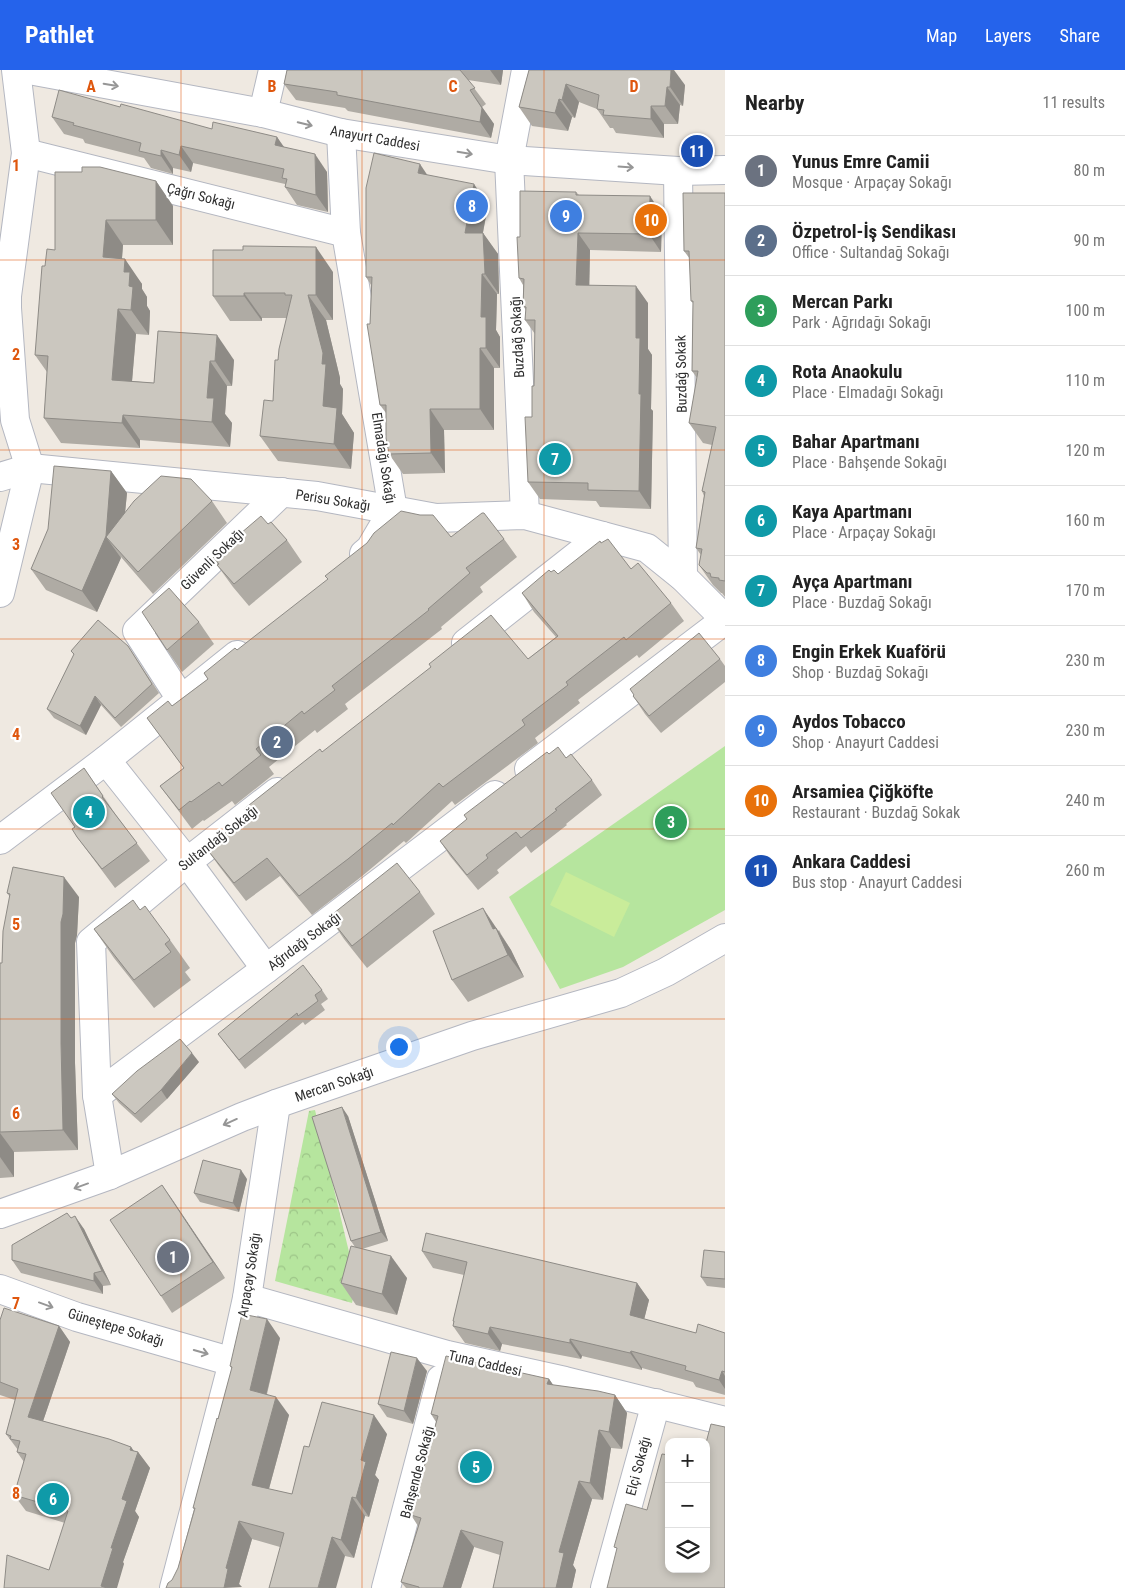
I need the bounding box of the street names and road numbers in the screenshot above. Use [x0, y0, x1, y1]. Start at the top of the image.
street label: Anayurt Caddesi [329, 122, 421, 154]
street label: Çağrı Sokağı [165, 180, 237, 212]
street label: Buzdağ Sokağı [507, 296, 527, 378]
street label: Buzdağ Sokak [672, 334, 690, 413]
street label: Elmadağı Sokağı [369, 411, 399, 505]
street label: Perisu Sokağı [294, 486, 372, 514]
street label: Güvenli Sokağı [177, 525, 247, 593]
street label: Sultandağ Sokağı [175, 802, 261, 874]
street label: Ağrıdağı Sokağı [264, 908, 344, 974]
street label: Mercan Sokağı [293, 1063, 375, 1105]
street label: Arpaçay Sokağı [234, 1231, 264, 1319]
street label: Güneştepe Sokağı [66, 1305, 166, 1349]
street label: Tuna Caddesi [447, 1347, 523, 1379]
street label: Bahşende Sokağı [397, 1424, 437, 1520]
street label: Elçi Sokağı [622, 1435, 654, 1497]

